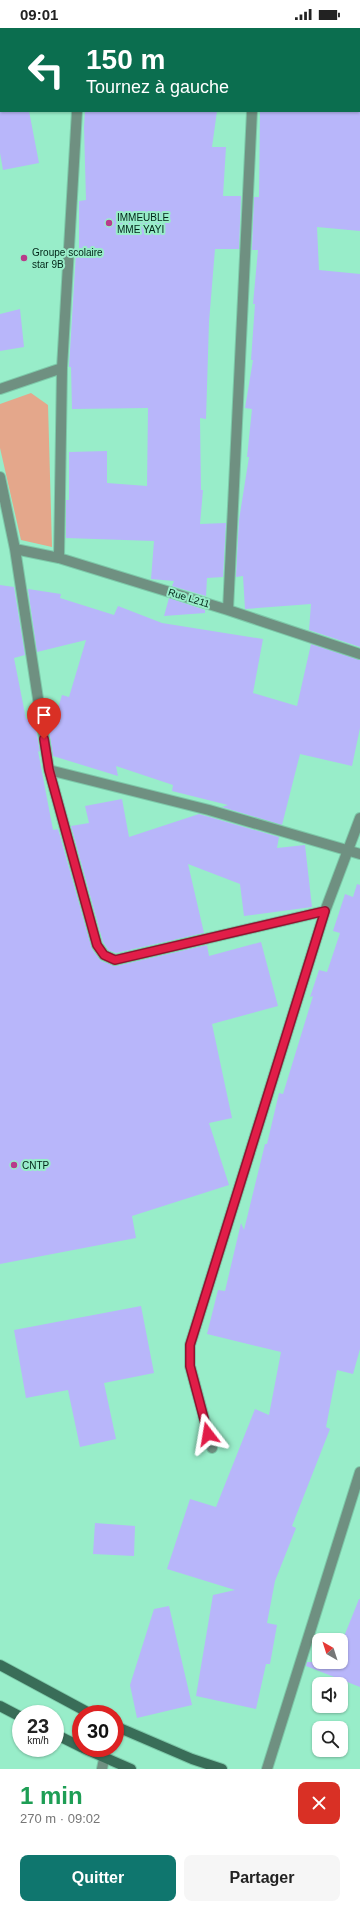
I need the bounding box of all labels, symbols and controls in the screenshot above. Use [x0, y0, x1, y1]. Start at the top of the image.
text: 09:01 [20, 6, 58, 23]
icon: left [20, 44, 72, 96]
text: 150 m [86, 44, 165, 75]
text: Tournez à gauche [86, 77, 229, 97]
place label: IMMEUBLE MME YAYI [117, 212, 170, 235]
marker: IMMEUBLE MME YAYI [104, 218, 114, 228]
place label: Groupe scolaire star 9B [32, 247, 103, 270]
marker: Groupe scolaire star 9B [19, 253, 29, 263]
street label: Rue L211 [167, 587, 211, 610]
pin [27, 698, 61, 739]
icon: arrive [33, 704, 55, 726]
marker: CNTP [9, 1160, 19, 1170]
place label: CNTP [22, 1160, 50, 1171]
position arrow [187, 1413, 229, 1455]
north arrow [312, 1633, 348, 1669]
map controls [312, 1633, 348, 1757]
button: sound [312, 1677, 348, 1713]
speed limit sign: 30 [72, 1705, 124, 1757]
text: 23 [27, 1715, 49, 1737]
button: search [312, 1721, 348, 1757]
text: km/h [27, 1735, 49, 1746]
text: 1 min [20, 1782, 83, 1809]
button: close [298, 1782, 340, 1824]
text: 270 m · 09:02 [20, 1811, 100, 1826]
button: Quitter [20, 1855, 176, 1901]
button: Partager [184, 1855, 340, 1901]

